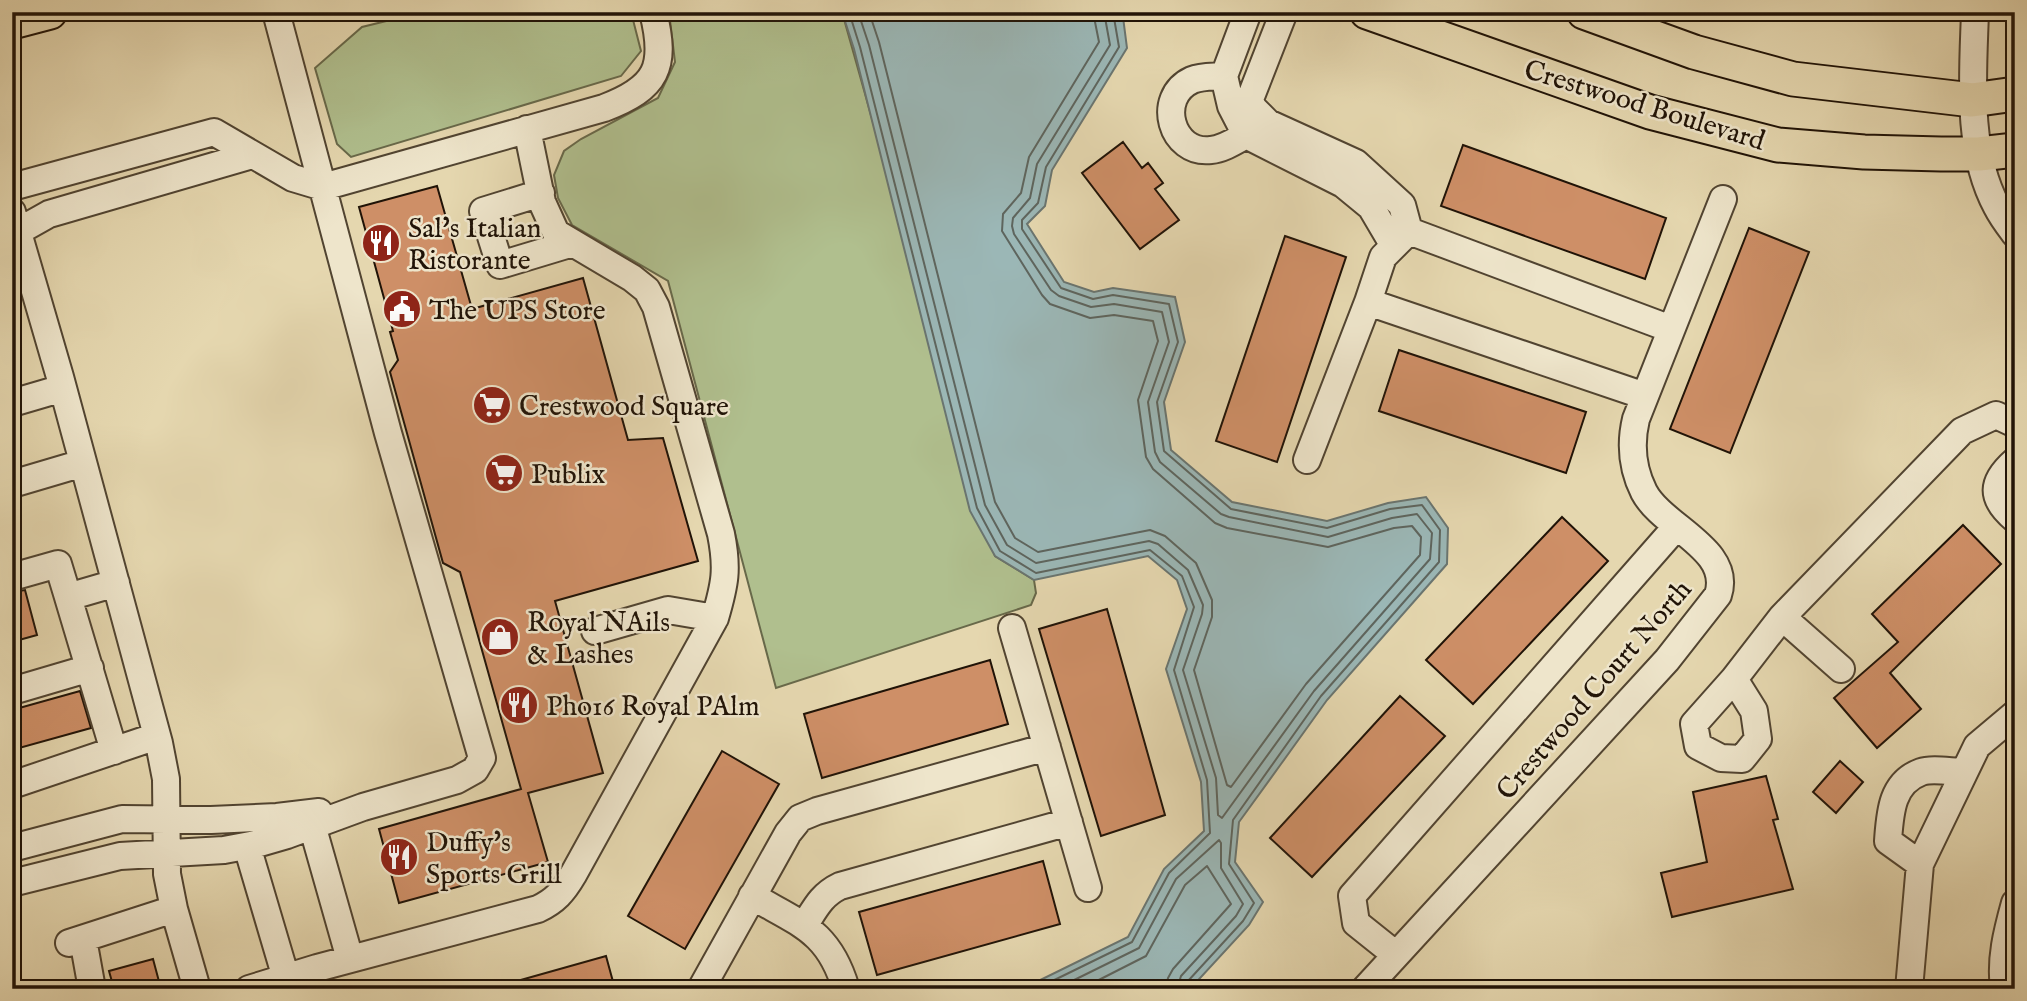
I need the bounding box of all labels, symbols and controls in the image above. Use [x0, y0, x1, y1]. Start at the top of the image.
street label: Crestwood Boulevard [1520, 53, 1769, 160]
place label: Sal's Italian Ristorante [408, 212, 541, 279]
restaurant icon: Sal's Italian Ristorante [360, 222, 402, 264]
public building icon: The UPS Store [381, 288, 423, 330]
place label: The UPS Store [429, 294, 606, 329]
supermarket icon: Crestwood Square [471, 384, 513, 426]
place label: Crestwood Square [519, 390, 729, 425]
supermarket icon: Publix [483, 452, 525, 494]
place label: Publix [531, 458, 606, 493]
street label: Crestwood Court North [1490, 573, 1700, 808]
place label: Royal NAils & Lashes [527, 606, 670, 673]
shop icon: Royal NAils & Lashes [479, 616, 521, 658]
restaurant icon: Pho16 Royal PAlm [498, 684, 540, 726]
place label: Pho16 Royal PAlm [546, 690, 760, 725]
place label: Duffy's Sports Grill [426, 826, 562, 893]
restaurant icon: Duffy's Sports Grill [378, 836, 420, 878]

